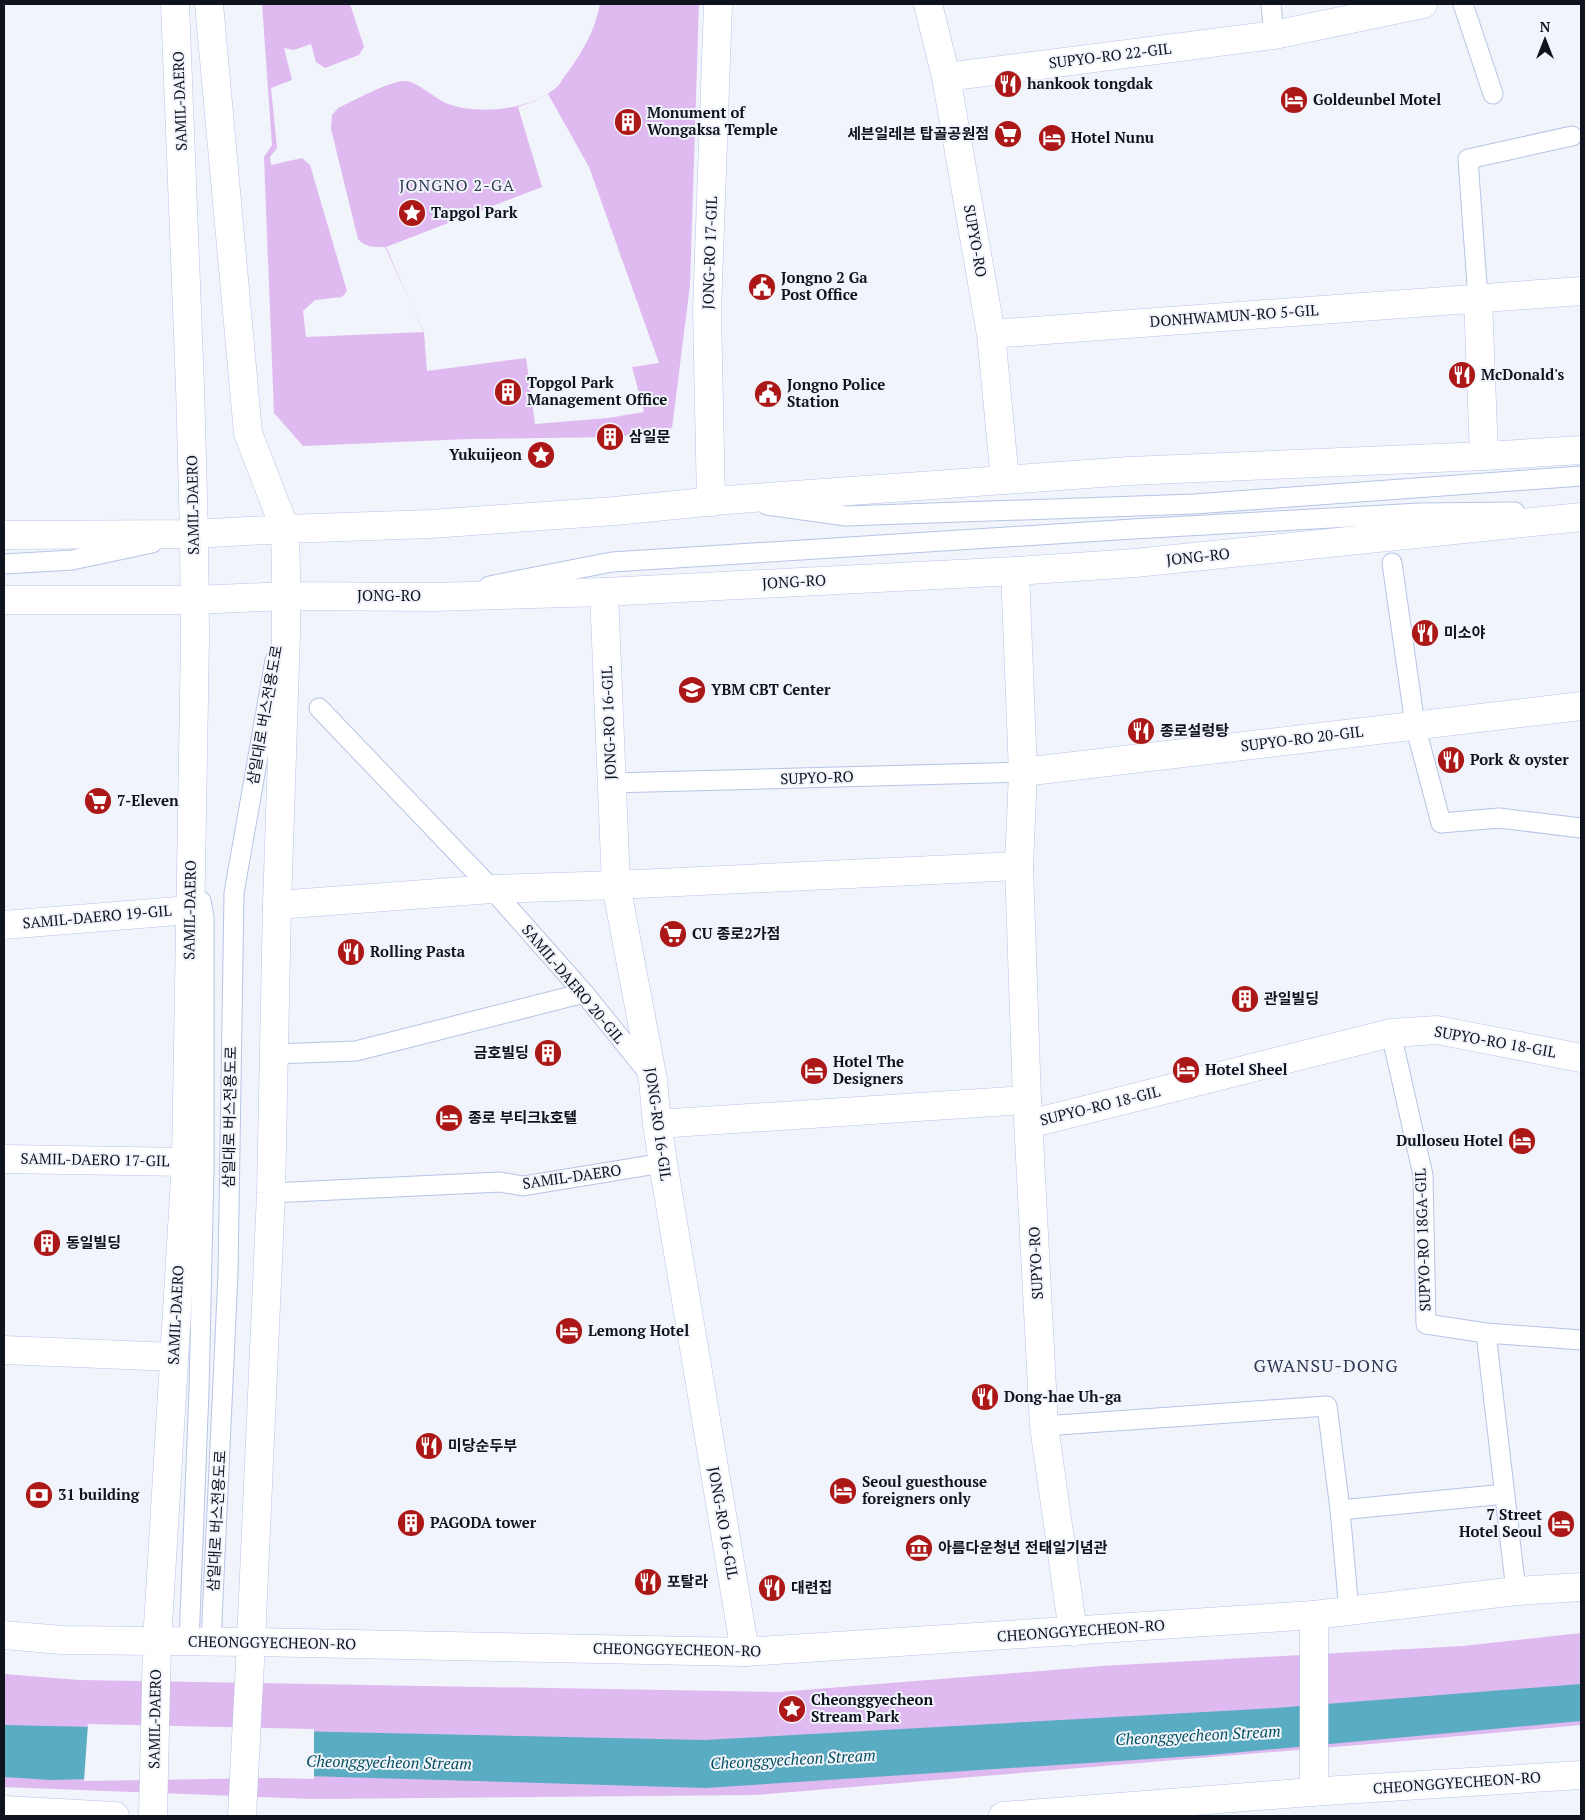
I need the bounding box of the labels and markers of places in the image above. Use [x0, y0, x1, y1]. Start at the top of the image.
restaurant icon: hankook tongdak [993, 69, 1023, 99]
place label: hankook tongdak [1027, 73, 1153, 93]
hotel icon: Goldeunbel Motel [1279, 85, 1309, 115]
place label: Goldeunbel Motel [1313, 89, 1441, 109]
place label: Monument of Wongaksa Temple [647, 102, 778, 139]
building icon: Monument of Wongaksa Temple [613, 107, 643, 137]
supermarket icon: 세븐일레븐 탑골공원점 [993, 119, 1023, 149]
place label: 세븐일레븐 탑골공원점 [847, 123, 989, 143]
hotel icon: Hotel Nunu [1037, 123, 1067, 153]
place label: Hotel Nunu [1071, 127, 1155, 147]
place icon: Tapgol Park [397, 198, 427, 228]
place label: Tapgol Park [431, 202, 518, 222]
place label: Jongno 2 Ga Post Office [781, 267, 868, 304]
public building icon: Jongno 2 Ga Post Office [747, 272, 777, 302]
restaurant icon: McDonald's [1447, 360, 1477, 390]
place label: McDonald's [1481, 364, 1565, 384]
place label: Topgol Park Management Office [527, 372, 667, 409]
place label: Jongno Police Station [787, 374, 885, 411]
building icon: Topgol Park Management Office [493, 377, 523, 407]
public building icon: Jongno Police Station [753, 379, 783, 409]
building icon: 삼일문 [595, 422, 625, 452]
place label: 삼일문 [629, 426, 671, 446]
place icon: Yukuijeon [526, 440, 556, 470]
place label: Yukuijeon [449, 444, 522, 464]
restaurant icon: 미소야 [1410, 618, 1440, 648]
place label: 미소야 [1444, 622, 1486, 642]
school or university icon: YBM CBT Center [677, 675, 707, 705]
place label: YBM CBT Center [711, 679, 831, 699]
restaurant icon: 종로설렁탕 [1126, 716, 1156, 746]
place label: 종로설렁탕 [1160, 720, 1229, 740]
restaurant icon: Pork & oyster [1436, 745, 1466, 775]
place label: Pork & oyster [1470, 749, 1569, 769]
supermarket icon: 7-Eleven [83, 786, 113, 816]
place label: 7-Eleven [117, 790, 179, 810]
supermarket icon: CU 종로2가점 [658, 919, 688, 949]
place label: CU 종로2가점 [692, 923, 780, 943]
restaurant icon: Rolling Pasta [336, 937, 366, 967]
place label: Rolling Pasta [370, 941, 466, 961]
building icon: 관일빌딩 [1230, 984, 1260, 1014]
place label: 관일빌딩 [1264, 988, 1319, 1008]
building icon: 금호빌딩 [533, 1038, 563, 1068]
place label: 금호빌딩 [474, 1042, 529, 1062]
place label: Hotel The Designers [833, 1051, 904, 1088]
hotel icon: Hotel Sheel [1171, 1055, 1201, 1085]
hotel icon: Hotel The Designers [799, 1056, 829, 1086]
place label: Hotel Sheel [1205, 1059, 1288, 1079]
hotel icon: 종로 부티크k호텔 [434, 1103, 464, 1133]
place label: 종로 부티크k호텔 [468, 1107, 577, 1127]
hotel icon: Dulloseu Hotel [1507, 1126, 1537, 1156]
place label: Dulloseu Hotel [1396, 1130, 1503, 1150]
building icon: 동일빌딩 [32, 1228, 62, 1258]
place label: 동일빌딩 [66, 1232, 121, 1252]
hotel icon: Lemong Hotel [554, 1316, 584, 1346]
place label: Lemong Hotel [588, 1320, 689, 1340]
restaurant icon: Dong-hae Uh-ga [970, 1382, 1000, 1412]
place label: Dong-hae Uh-ga [1004, 1386, 1122, 1406]
restaurant icon: 미당순두부 [414, 1431, 444, 1461]
place label: 미당순두부 [448, 1435, 517, 1455]
place label: Seoul guesthouse foreigners only [862, 1471, 987, 1508]
hotel icon: Seoul guesthouse foreigners only [828, 1476, 858, 1506]
bank icon: 31 building [24, 1480, 54, 1510]
place label: 31 building [58, 1484, 140, 1504]
place label: 7 Street Hotel Seoul [1459, 1504, 1542, 1541]
building icon: PAGODA tower [396, 1508, 426, 1538]
hotel icon: 7 Street Hotel Seoul [1546, 1509, 1576, 1539]
place label: PAGODA tower [430, 1512, 537, 1532]
museum icon: 아름다운청년 전태일기념관 [904, 1533, 934, 1563]
place label: 아름다운청년 전태일기념관 [938, 1537, 1108, 1557]
restaurant icon: 포탈라 [633, 1567, 663, 1597]
place label: 포탈라 [667, 1571, 709, 1591]
restaurant icon: 대련집 [757, 1573, 787, 1603]
place label: 대련집 [791, 1577, 832, 1597]
place label: Cheonggyecheon Stream Park [811, 1689, 934, 1726]
place icon: Cheonggyecheon Stream Park [777, 1694, 807, 1724]

